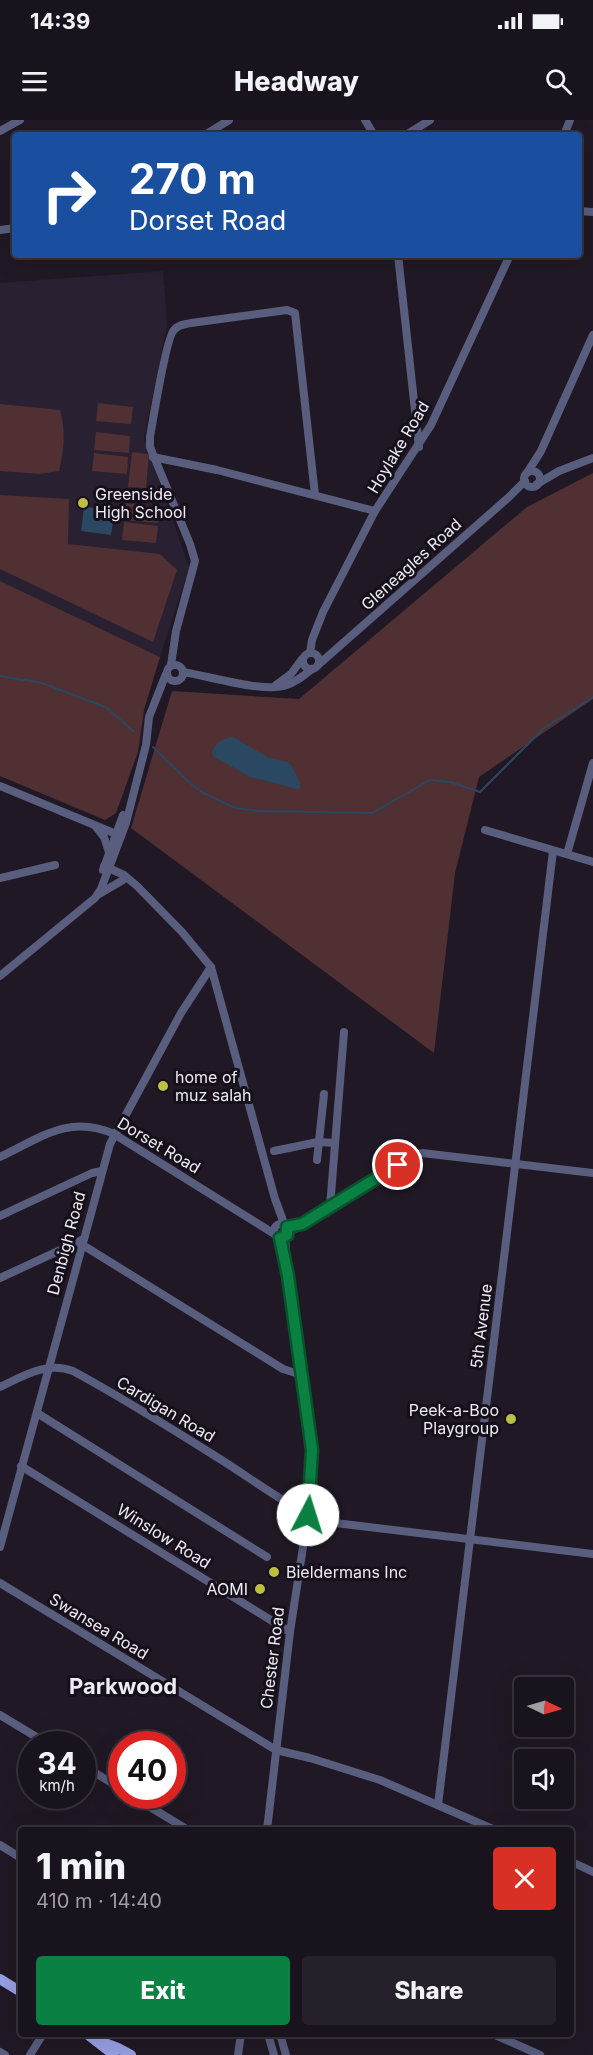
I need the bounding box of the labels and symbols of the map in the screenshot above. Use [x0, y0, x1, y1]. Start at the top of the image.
street label: Hoylake Road [363, 397, 433, 497]
place label: Greenside High School [95, 484, 186, 522]
marker: Greenside High School [76, 496, 90, 510]
street label: Gleneagles Road [357, 514, 465, 614]
place label: home of muz salah [175, 1067, 252, 1105]
marker: home of muz salah [156, 1079, 170, 1093]
street label: Dorset Road [114, 1112, 204, 1178]
pin [372, 1139, 423, 1190]
street label: Denbigh Road [43, 1189, 89, 1297]
street label: 5th Avenue [466, 1283, 496, 1369]
street label: Cardigan Road [113, 1372, 219, 1446]
place label: Peek-a-Boo Playgroup [409, 1400, 499, 1438]
marker: Peek-a-Boo Playgroup [504, 1412, 518, 1426]
position arrow [276, 1483, 340, 1547]
street label: Winslow Road [113, 1499, 215, 1573]
place label: Bieldermans Inc [286, 1562, 407, 1582]
marker: Bieldermans Inc [267, 1565, 281, 1579]
place label: AOMI [207, 1579, 248, 1599]
marker: AOMI [253, 1582, 267, 1596]
street label: Swansea Road [46, 1589, 152, 1663]
street label: Chester Road [256, 1606, 288, 1710]
district label: Parkwood [69, 1673, 177, 1699]
north arrow [514, 1677, 574, 1737]
speed limit sign: 40 [108, 1731, 186, 1809]

